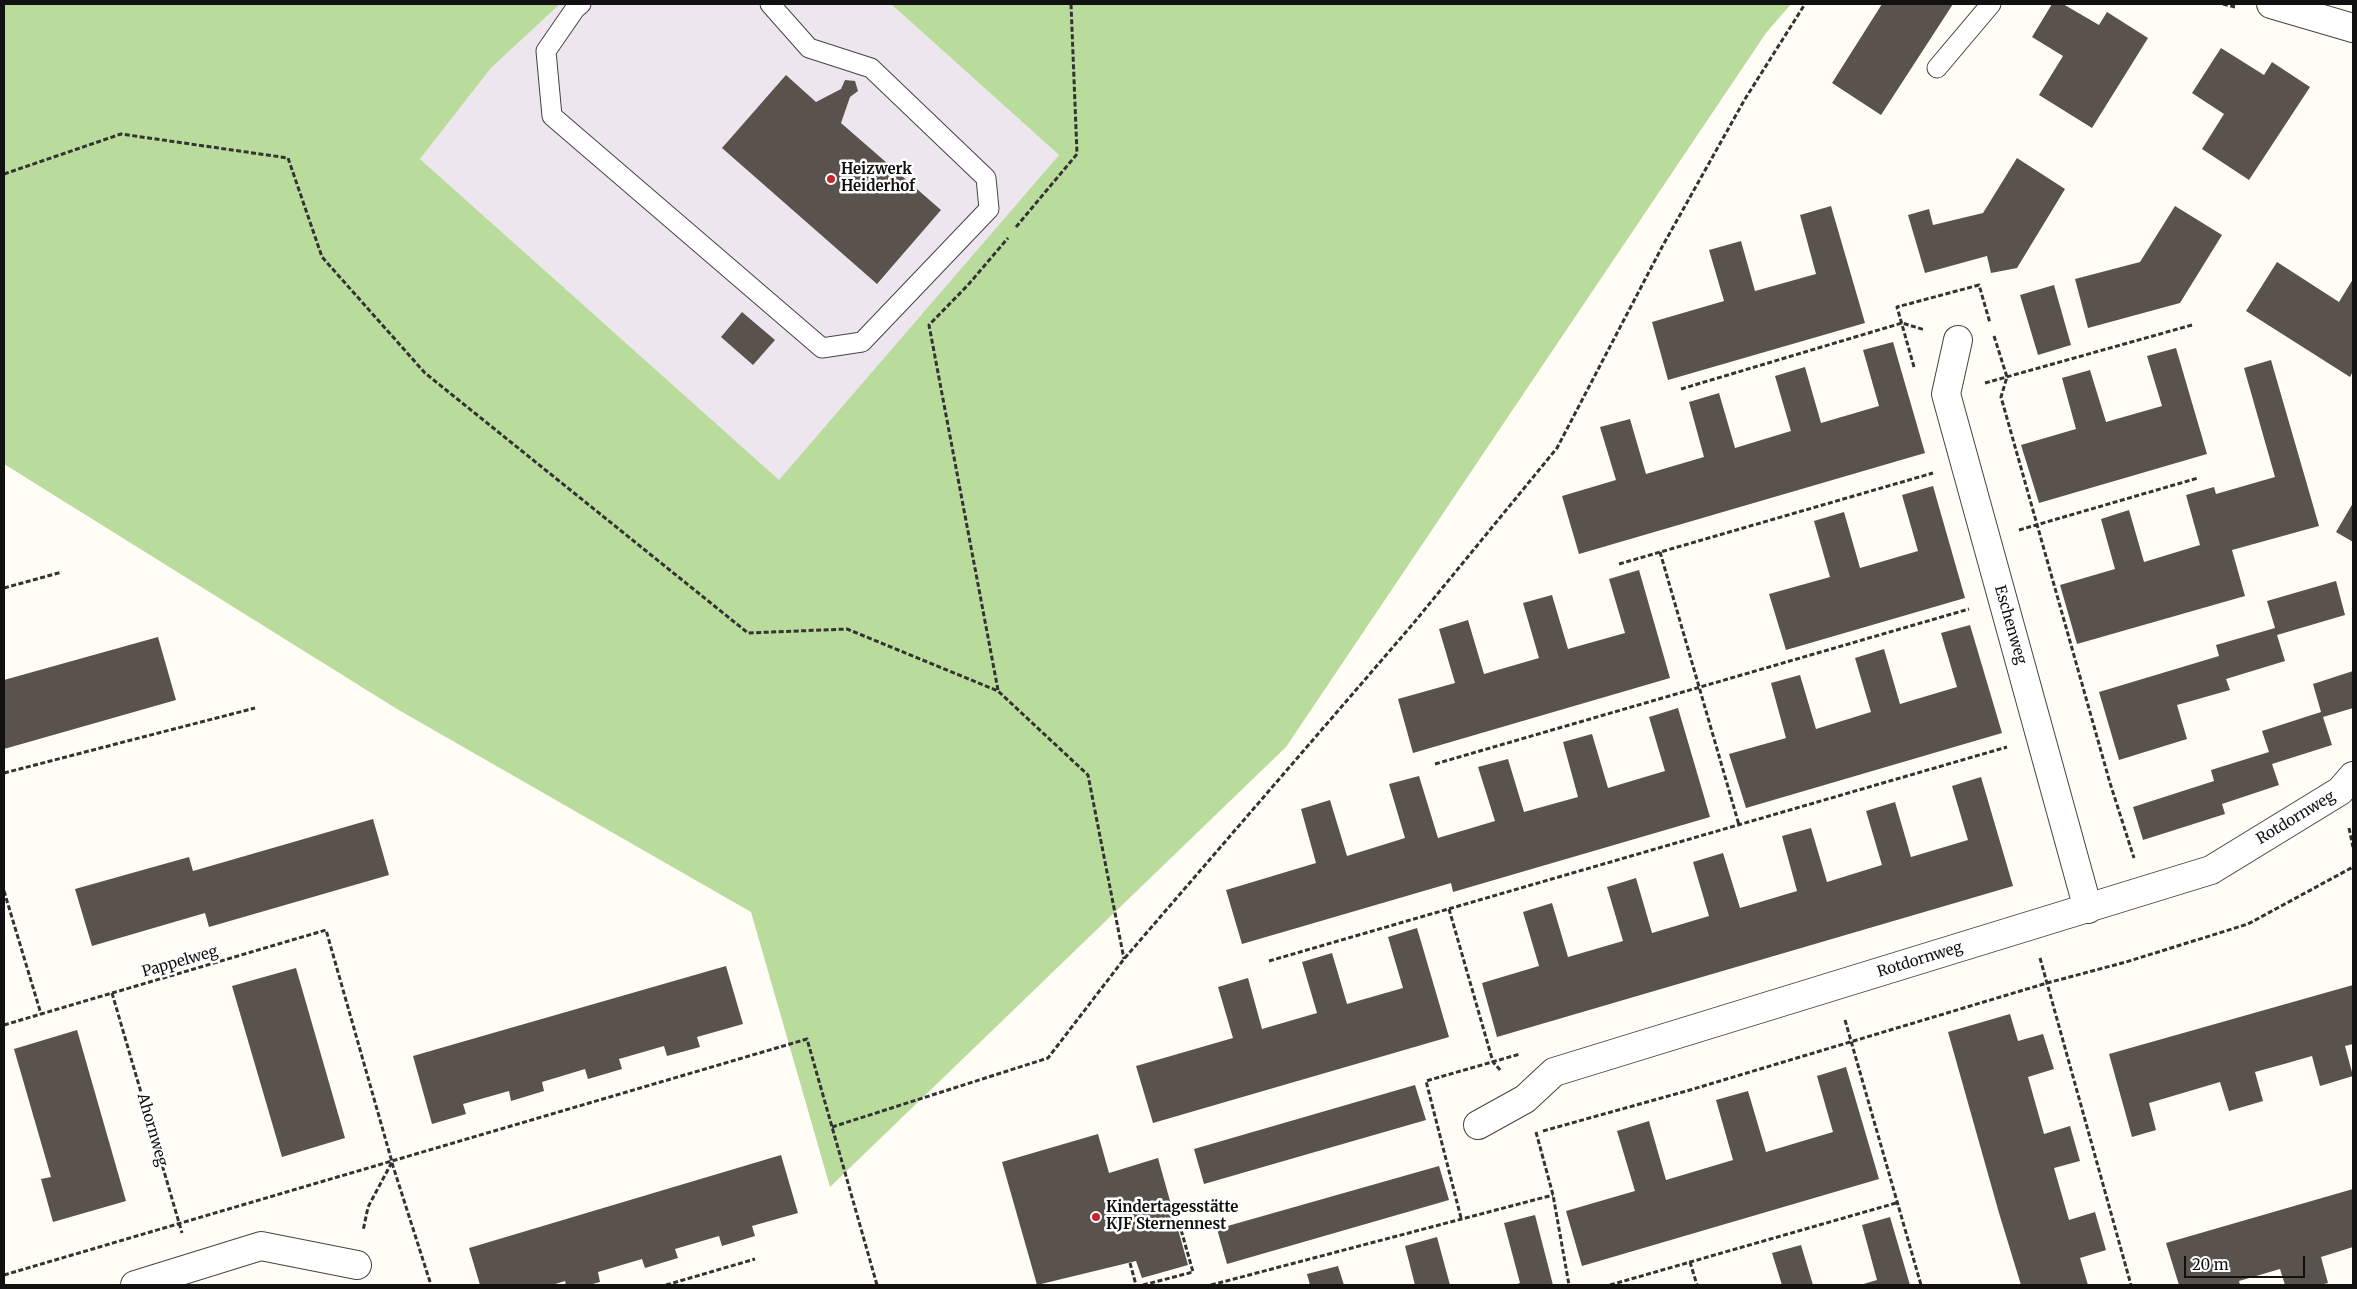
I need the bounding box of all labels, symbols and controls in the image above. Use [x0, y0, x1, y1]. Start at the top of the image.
place label: Heizwerk Heiderhof [841, 161, 915, 196]
marker: Heizwerk Heiderhof [825, 173, 837, 185]
street label: Eschenweg [1990, 583, 2030, 667]
street label: Rotdornweg [2253, 788, 2339, 848]
street label: Rotdornweg [1875, 938, 1965, 982]
street label: Pappelweg [140, 943, 220, 981]
street label: Ahornweg [133, 1091, 171, 1169]
place label: Kindertagesstätte KJF Sternennest [1106, 1199, 1238, 1234]
marker: Kindertagesstätte KJF Sternennest [1090, 1211, 1102, 1223]
scale bar [2187, 1246, 2308, 1278]
text: 20 m [2192, 1255, 2229, 1274]

